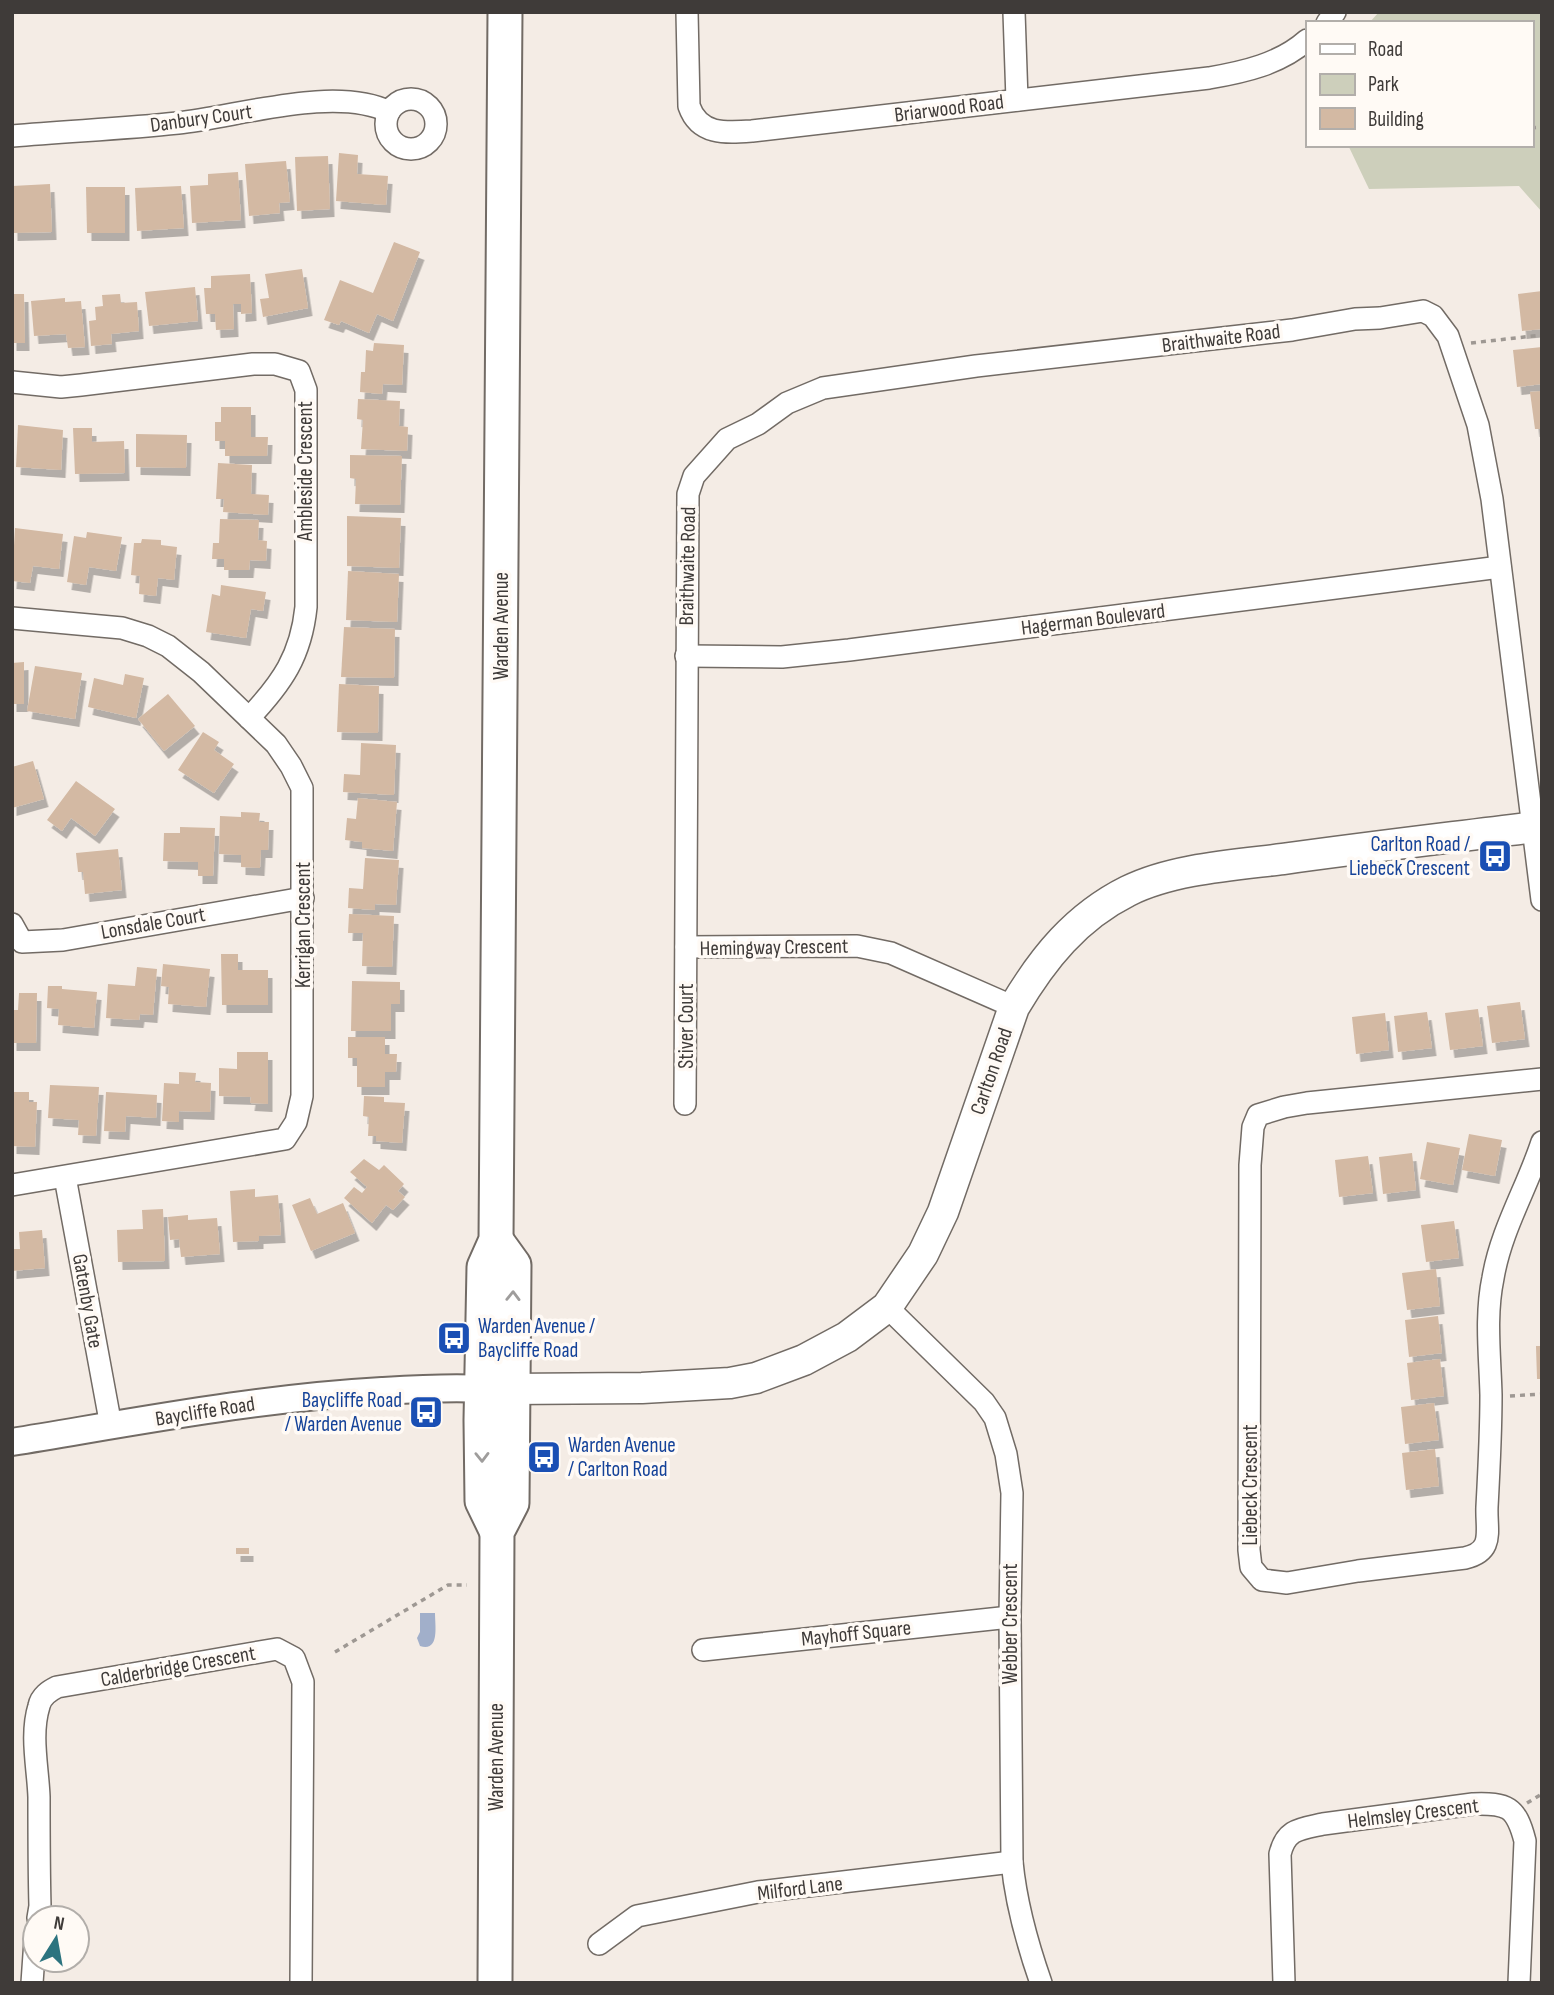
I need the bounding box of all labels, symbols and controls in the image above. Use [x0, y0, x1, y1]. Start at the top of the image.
legend [1306, 21, 1533, 147]
text: Road [1368, 37, 1403, 62]
text: Park [1368, 72, 1399, 97]
street label: Briarwood Road [893, 89, 1005, 128]
street label: Danbury Court [149, 99, 254, 138]
text: Building [1368, 107, 1424, 132]
street label: Braithwaite Road [1161, 319, 1282, 358]
street label: Ambleside Crescent [293, 401, 318, 542]
street label: Braithwaite Road [674, 506, 701, 626]
street label: Warden Avenue [489, 572, 514, 680]
street label: Hagerman Boulevard [1020, 598, 1166, 641]
place label: Carlton Road / Liebeck Crescent [1349, 832, 1470, 881]
bus stop icon: Carlton Road / Liebeck Crescent [1476, 837, 1514, 875]
street label: Kerrigan Crescent [291, 862, 316, 988]
street label: Lonsdale Court [99, 902, 207, 945]
street label: Hemingway Crescent [699, 934, 849, 961]
street label: Stiver Court [674, 983, 699, 1069]
street label: Carlton Road [965, 1024, 1018, 1118]
street label: Gatenby Gate [67, 1252, 108, 1350]
one-way arrow [506, 1291, 521, 1302]
place label: Warden Avenue / Baycliffe Road [478, 1314, 595, 1363]
bus stop icon: Warden Avenue / Baycliffe Road [435, 1319, 473, 1357]
place label: Baycliffe Road / Warden Avenue [285, 1388, 402, 1437]
street label: Baycliffe Road [154, 1391, 257, 1432]
bus stop icon: Baycliffe Road / Warden Avenue [407, 1393, 445, 1431]
street label: Liebeck Crescent [1238, 1424, 1263, 1546]
place label: Warden Avenue / Carlton Road [568, 1433, 676, 1482]
bus stop icon: Warden Avenue / Carlton Road [525, 1438, 563, 1476]
one-way arrow [474, 1452, 489, 1463]
street label: Webber Crescent [998, 1563, 1023, 1685]
street label: Mayhoff Square [800, 1615, 912, 1652]
street label: Calderbridge Crescent [99, 1641, 257, 1692]
street label: Warden Avenue [484, 1703, 509, 1811]
street label: Helmsley Crescent [1346, 1793, 1480, 1834]
street label: Milford Lane [756, 1871, 844, 1906]
north arrow [21, 1904, 91, 1974]
text: N [52, 1912, 66, 1936]

